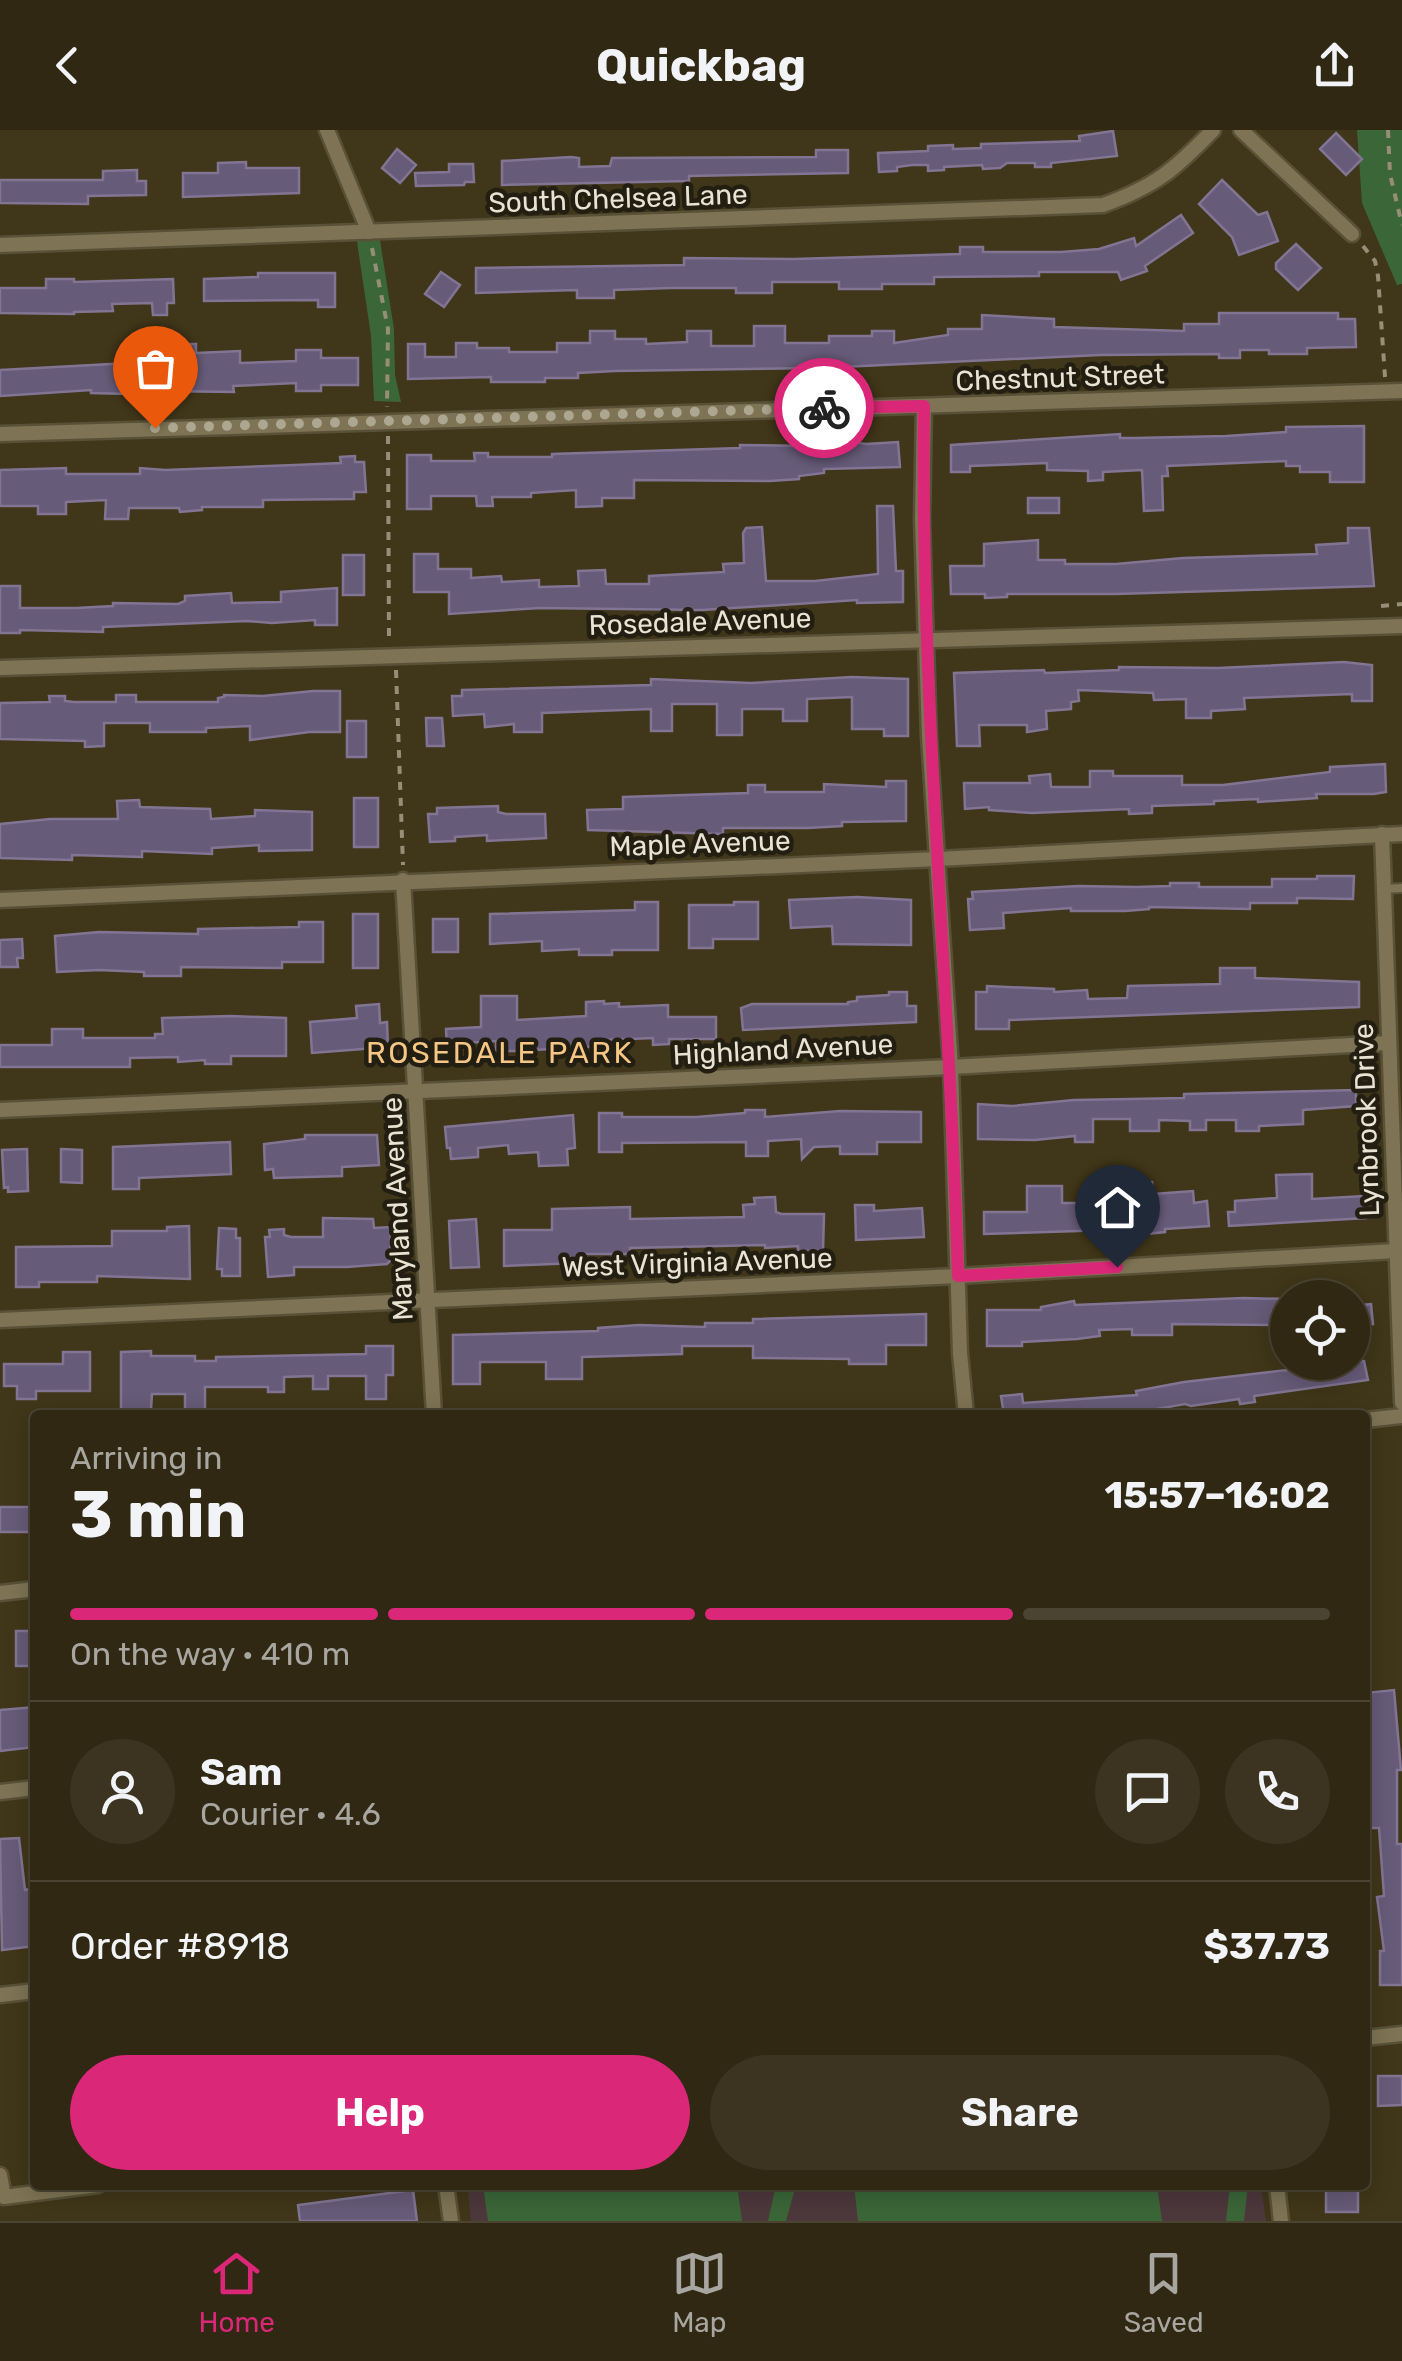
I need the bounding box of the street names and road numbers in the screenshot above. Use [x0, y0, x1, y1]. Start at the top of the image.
street label: South Chelsea Lane [488, 177, 748, 220]
street label: Chestnut Street [955, 357, 1165, 398]
street label: Rosedale Avenue [588, 601, 812, 642]
street label: Maple Avenue [609, 824, 791, 863]
street label: Lynbrook Drive [1347, 1023, 1386, 1217]
street label: Highland Avenue [672, 1027, 894, 1072]
street label: Maryland Avenue [375, 1096, 420, 1322]
street label: West Virginia Avenue [561, 1241, 833, 1284]

